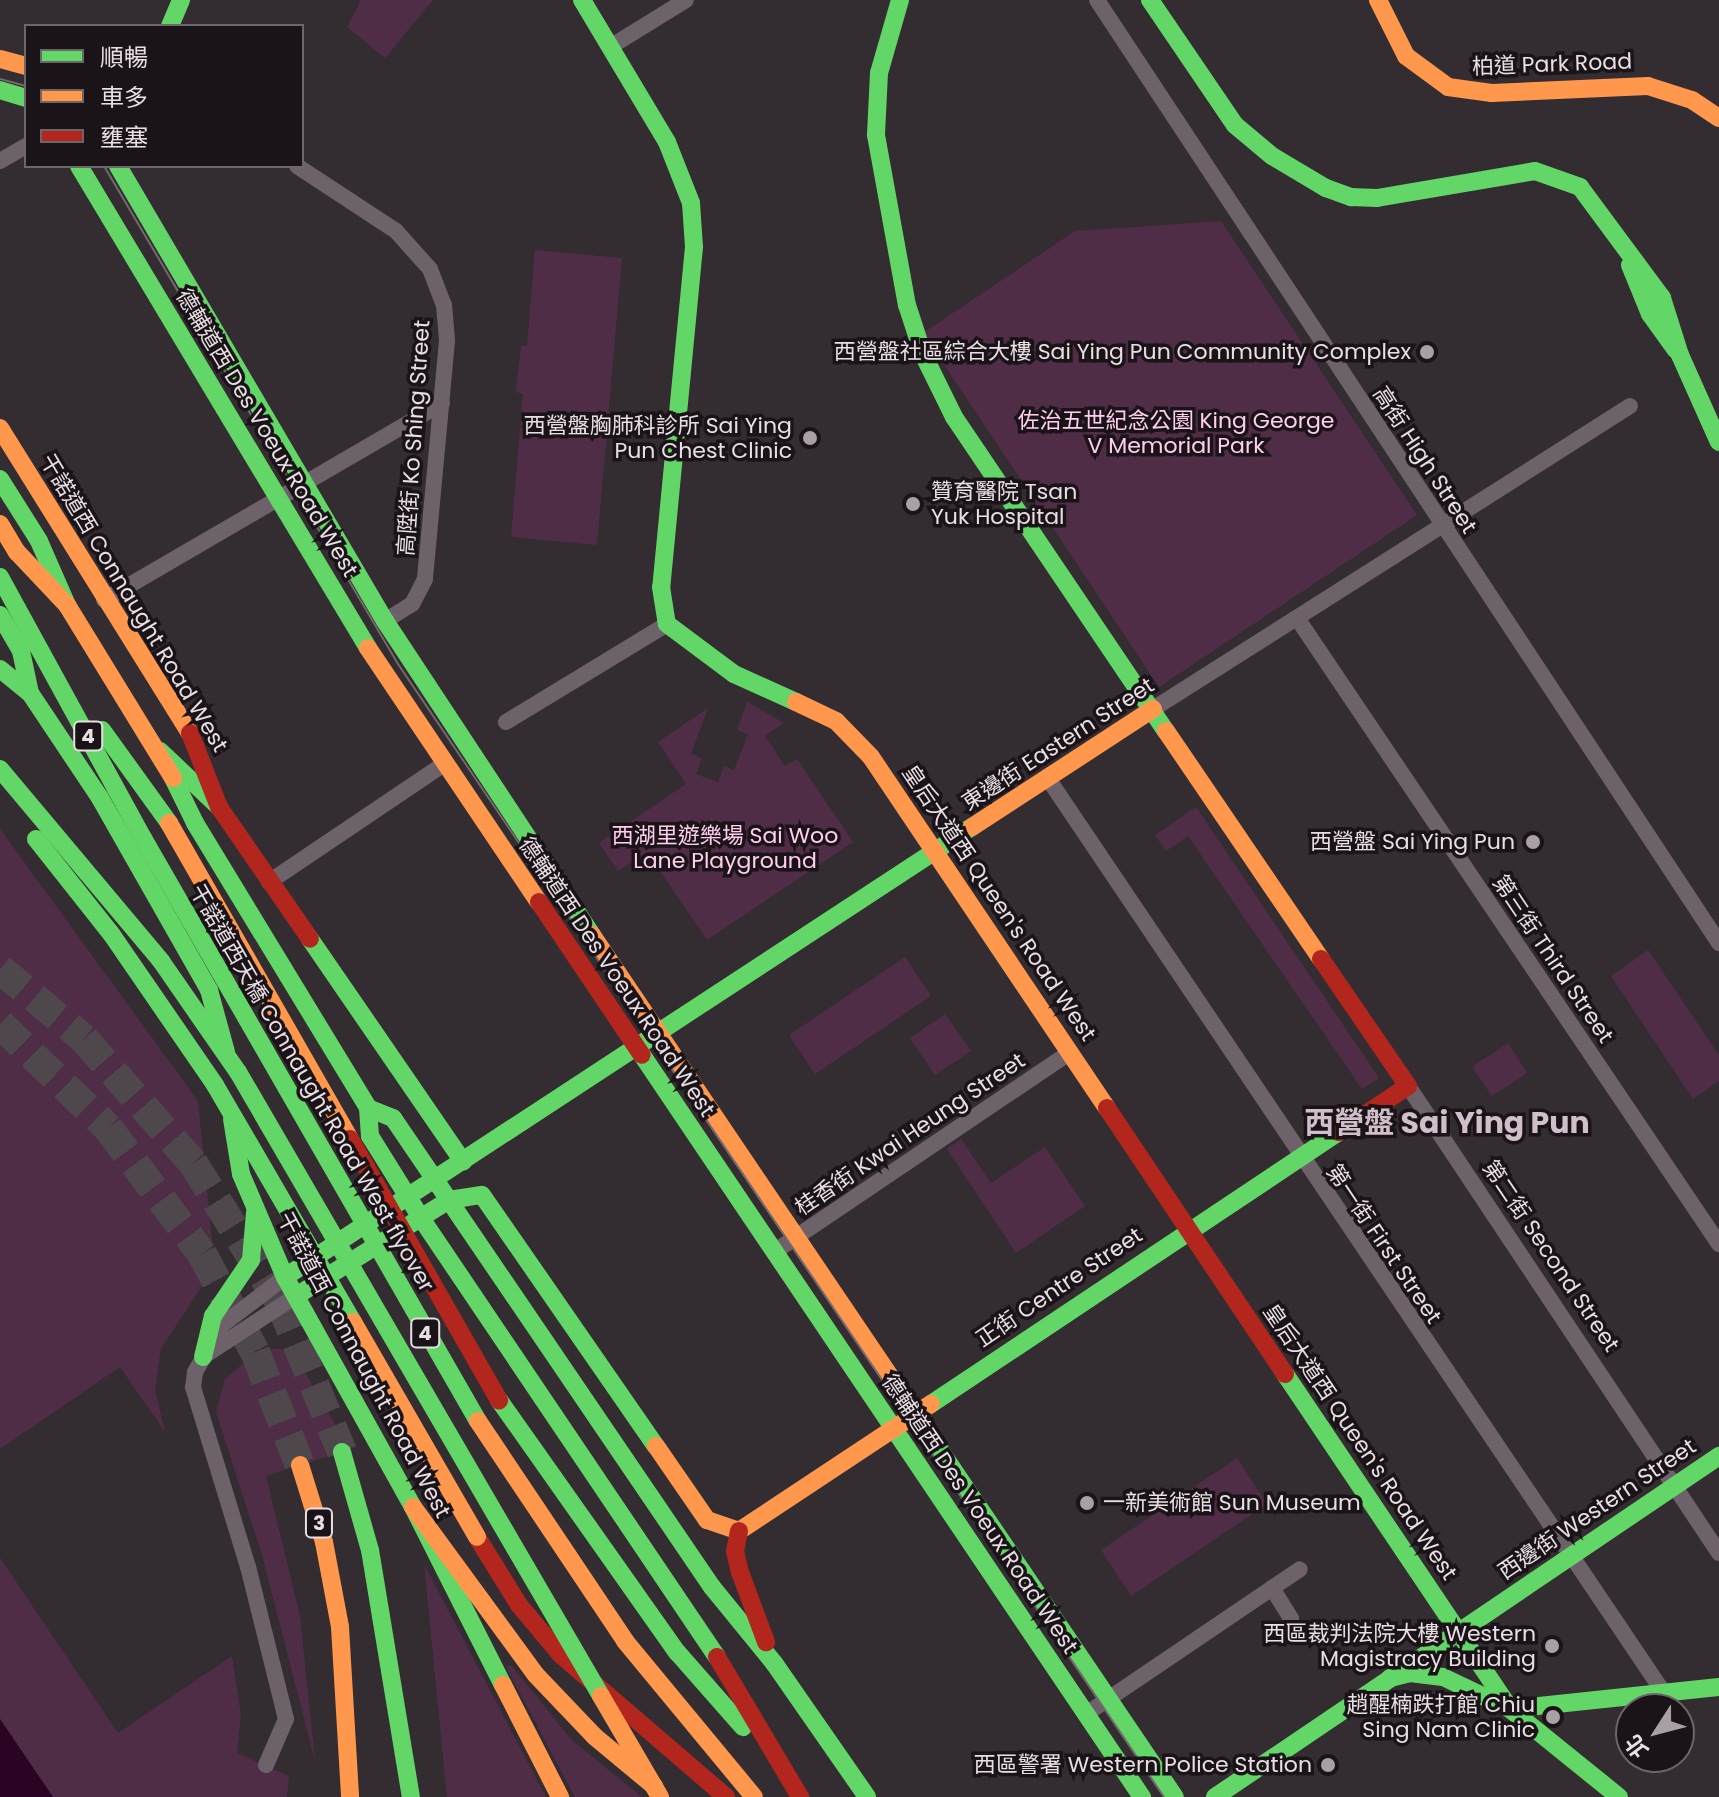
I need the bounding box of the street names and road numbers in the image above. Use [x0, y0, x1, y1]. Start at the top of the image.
street label: 柏道 Park Road [1472, 48, 1632, 80]
street label: 德輔道西 Des Voeux Road West [170, 284, 364, 582]
street label: 高陞街 Ko Shing Street [393, 319, 435, 557]
street label: 高街 High Street [1368, 382, 1482, 538]
street label: 干諾道西 Connaught Road West [34, 449, 234, 757]
street label: 東邊街 Eastern Street [957, 672, 1159, 816]
road number: 4 [72, 720, 104, 752]
street label: 皇后大道西 Queen's Road West [897, 760, 1101, 1046]
street label: 德輔道西 Des Voeux Road West [513, 832, 721, 1122]
street label: 第三街 Third Street [1487, 870, 1619, 1048]
street label: 干諾道西天橋 Connaught Road West flyover [184, 880, 440, 1296]
street label: 桂香街 Kwai Heung Street [790, 1047, 1030, 1221]
street label: 第二街 Second Street [1477, 1155, 1625, 1357]
street label: 第一街 First Street [1321, 1159, 1447, 1329]
street label: 干諾道西 Connaught Road West [272, 1208, 456, 1522]
street label: 正街 Centre Street [971, 1222, 1147, 1352]
street label: 皇后大道西 Queen's Road West [1258, 1299, 1462, 1585]
road number: 4 [409, 1317, 441, 1349]
street label: 德輔道西 Des Voeux Road West [876, 1369, 1084, 1659]
street label: 西邊街 Western Street [1493, 1433, 1701, 1585]
road number: 3 [303, 1507, 335, 1539]

